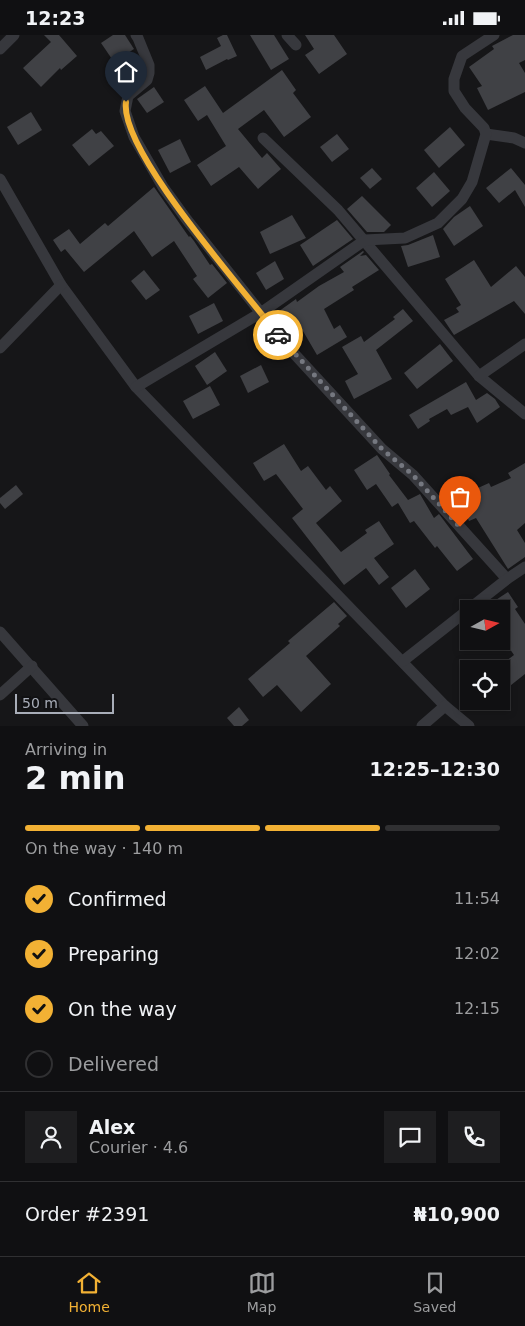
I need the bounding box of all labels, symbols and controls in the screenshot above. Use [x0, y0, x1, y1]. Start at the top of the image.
text: 12:23 [25, 7, 85, 29]
pin [105, 51, 147, 102]
icon: home [112, 58, 140, 86]
courier [253, 310, 303, 360]
icon: car [264, 321, 292, 349]
pin [439, 476, 481, 527]
icon: bag [446, 483, 474, 511]
north arrow [460, 600, 510, 650]
map controls [460, 600, 510, 710]
button: locate [460, 660, 510, 710]
scale bar [15, 691, 114, 714]
text: 50 m [22, 695, 58, 711]
text: Arriving in [25, 740, 107, 759]
text: 12:25–12:30 [370, 758, 500, 780]
text: 2 min [25, 759, 126, 797]
text: On the way · 140 m [25, 839, 183, 858]
icon: check [25, 885, 53, 913]
text: Confirmed [68, 888, 167, 910]
text: 11:54 [454, 889, 500, 908]
icon: check [25, 940, 53, 968]
text: Preparing [68, 943, 159, 965]
text: 12:02 [454, 944, 500, 963]
icon: check [25, 995, 53, 1023]
text: On the way [68, 998, 177, 1020]
text: 12:15 [454, 999, 500, 1018]
text: Delivered [68, 1053, 159, 1075]
button: person [25, 1111, 77, 1163]
button: chat [384, 1111, 436, 1163]
button: phone [448, 1111, 500, 1163]
text: Alex [89, 1116, 135, 1138]
text: Courier · 4.6 [89, 1138, 188, 1157]
text: Order #2391 [25, 1203, 149, 1225]
text: ₦10,900 [413, 1203, 500, 1225]
tab: Home [68, 1269, 110, 1315]
tab: Map [247, 1269, 276, 1315]
tab: Saved [413, 1269, 457, 1315]

